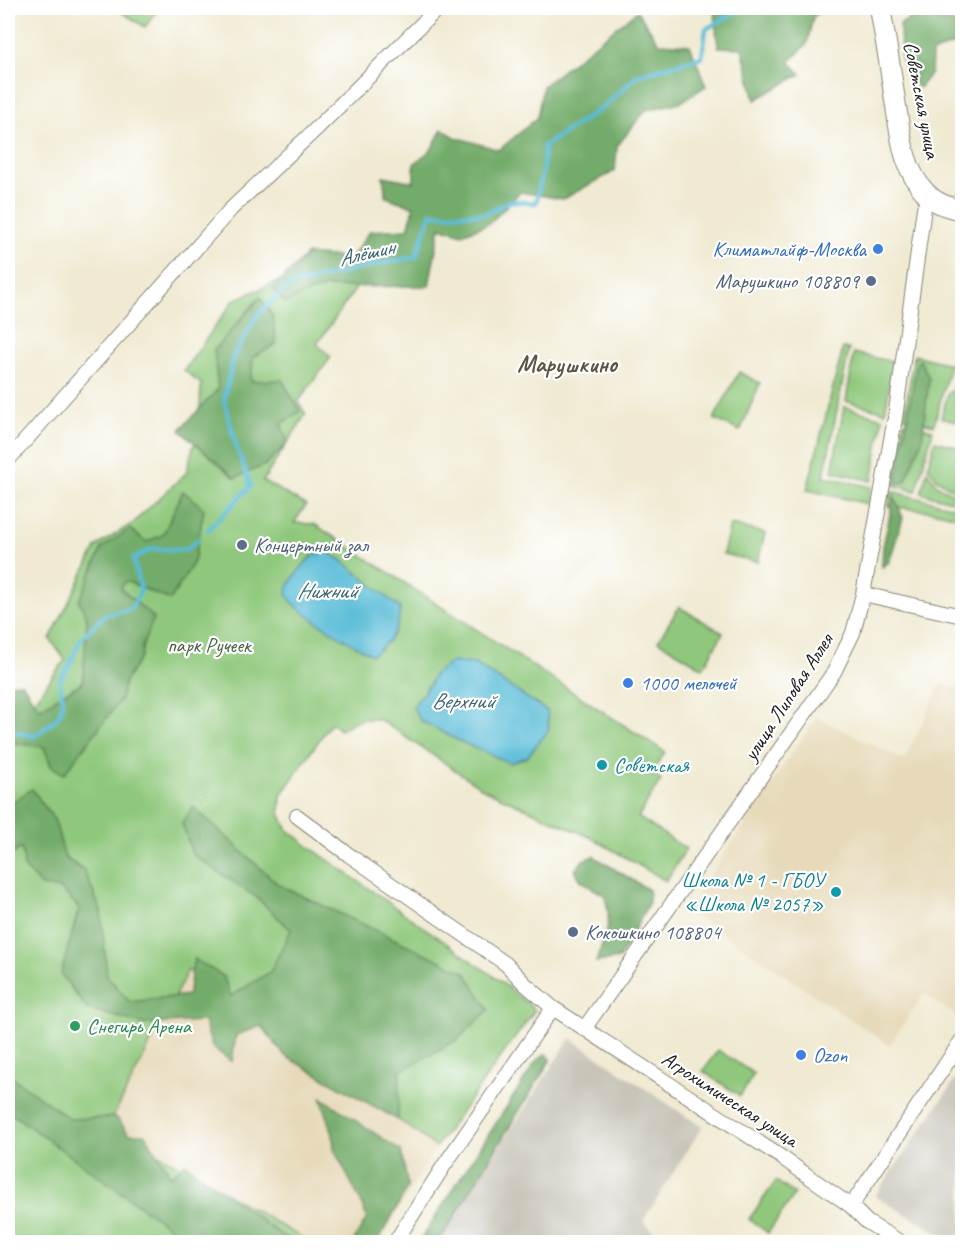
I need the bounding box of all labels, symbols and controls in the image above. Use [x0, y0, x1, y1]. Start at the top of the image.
street label: Советская улица [898, 39, 946, 162]
water label: Алёшин [336, 232, 400, 273]
place label: Климатлайф-Москва [712, 236, 868, 262]
marker: Климатлайф-Москва [871, 242, 885, 256]
place label: Марушкино 108809 [715, 268, 861, 294]
marker: Марушкино 108809 [864, 274, 878, 288]
district label: Марушкино [517, 349, 619, 379]
place label: Концертный зал [254, 532, 370, 559]
marker: Концертный зал [235, 538, 249, 552]
water label: Нижний [297, 577, 362, 605]
street label: улица Липовая Аллея [736, 627, 840, 767]
park label: парк Ручеек [167, 632, 253, 658]
place label: 1000 мелочей [640, 670, 738, 696]
marker: 1000 мелочей [621, 676, 635, 690]
water label: Верхний [432, 687, 499, 715]
place label: Советская [614, 752, 690, 778]
marker: Советская [595, 758, 609, 772]
place label: Школа № 1 - ГБОУ «Школа № 2057» [681, 867, 827, 917]
marker: Школа № 1 - ГБОУ «Школа № 2057» [829, 885, 843, 899]
place label: Кокошкино 108804 [585, 919, 723, 945]
marker: Кокошкино 108804 [566, 925, 580, 939]
place label: Снегирь Арена [87, 1013, 193, 1039]
marker: Снегирь Арена [68, 1019, 82, 1033]
place label: Ozon [813, 1042, 848, 1068]
street label: Агрохимическая улица [657, 1045, 805, 1154]
marker: Ozon [794, 1048, 808, 1062]

